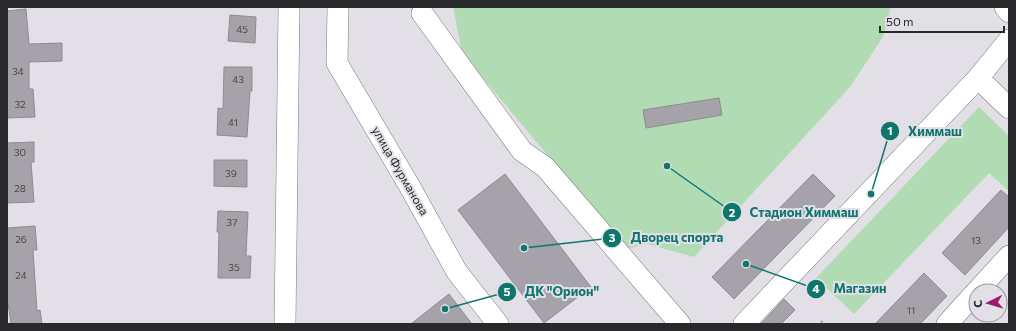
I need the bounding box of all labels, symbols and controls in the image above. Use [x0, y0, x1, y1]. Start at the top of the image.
scale bar [880, 8, 1004, 34]
text: 50 m [886, 14, 914, 28]
house number: 45 [236, 23, 248, 35]
house number: 34 [12, 65, 24, 77]
house number: 43 [232, 73, 244, 85]
house number: 32 [14, 98, 26, 110]
house number: 41 [228, 116, 238, 128]
callout: Химмаш [880, 119, 970, 144]
text: 1 [887, 123, 893, 137]
text: Химмаш [908, 123, 962, 139]
street label: улица Фурманова [370, 124, 432, 217]
house number: 30 [14, 146, 26, 158]
house number: 39 [225, 167, 237, 179]
house number: 28 [14, 182, 26, 194]
callout: Стадион Химмаш [722, 200, 866, 225]
text: Стадион Химмаш [750, 204, 858, 220]
text: 2 [729, 205, 736, 219]
house number: 37 [227, 216, 237, 228]
callout: Дворец спорта [602, 225, 731, 250]
text: Дворец спорта [631, 229, 723, 245]
text: 3 [609, 230, 616, 244]
house number: 26 [15, 233, 27, 245]
house number: 13 [971, 234, 981, 246]
house number: 35 [228, 261, 240, 273]
house number: 24 [15, 269, 27, 281]
callout: Магазин [806, 276, 895, 301]
callout: ДК "Орион" [497, 279, 608, 304]
text: Магазин [833, 280, 887, 296]
text: 4 [812, 281, 820, 295]
text: ДК "Орион" [525, 283, 600, 299]
north arrow [968, 283, 1008, 323]
text: 5 [504, 284, 511, 298]
text: С [971, 299, 984, 308]
house number: 11 [907, 304, 915, 316]

